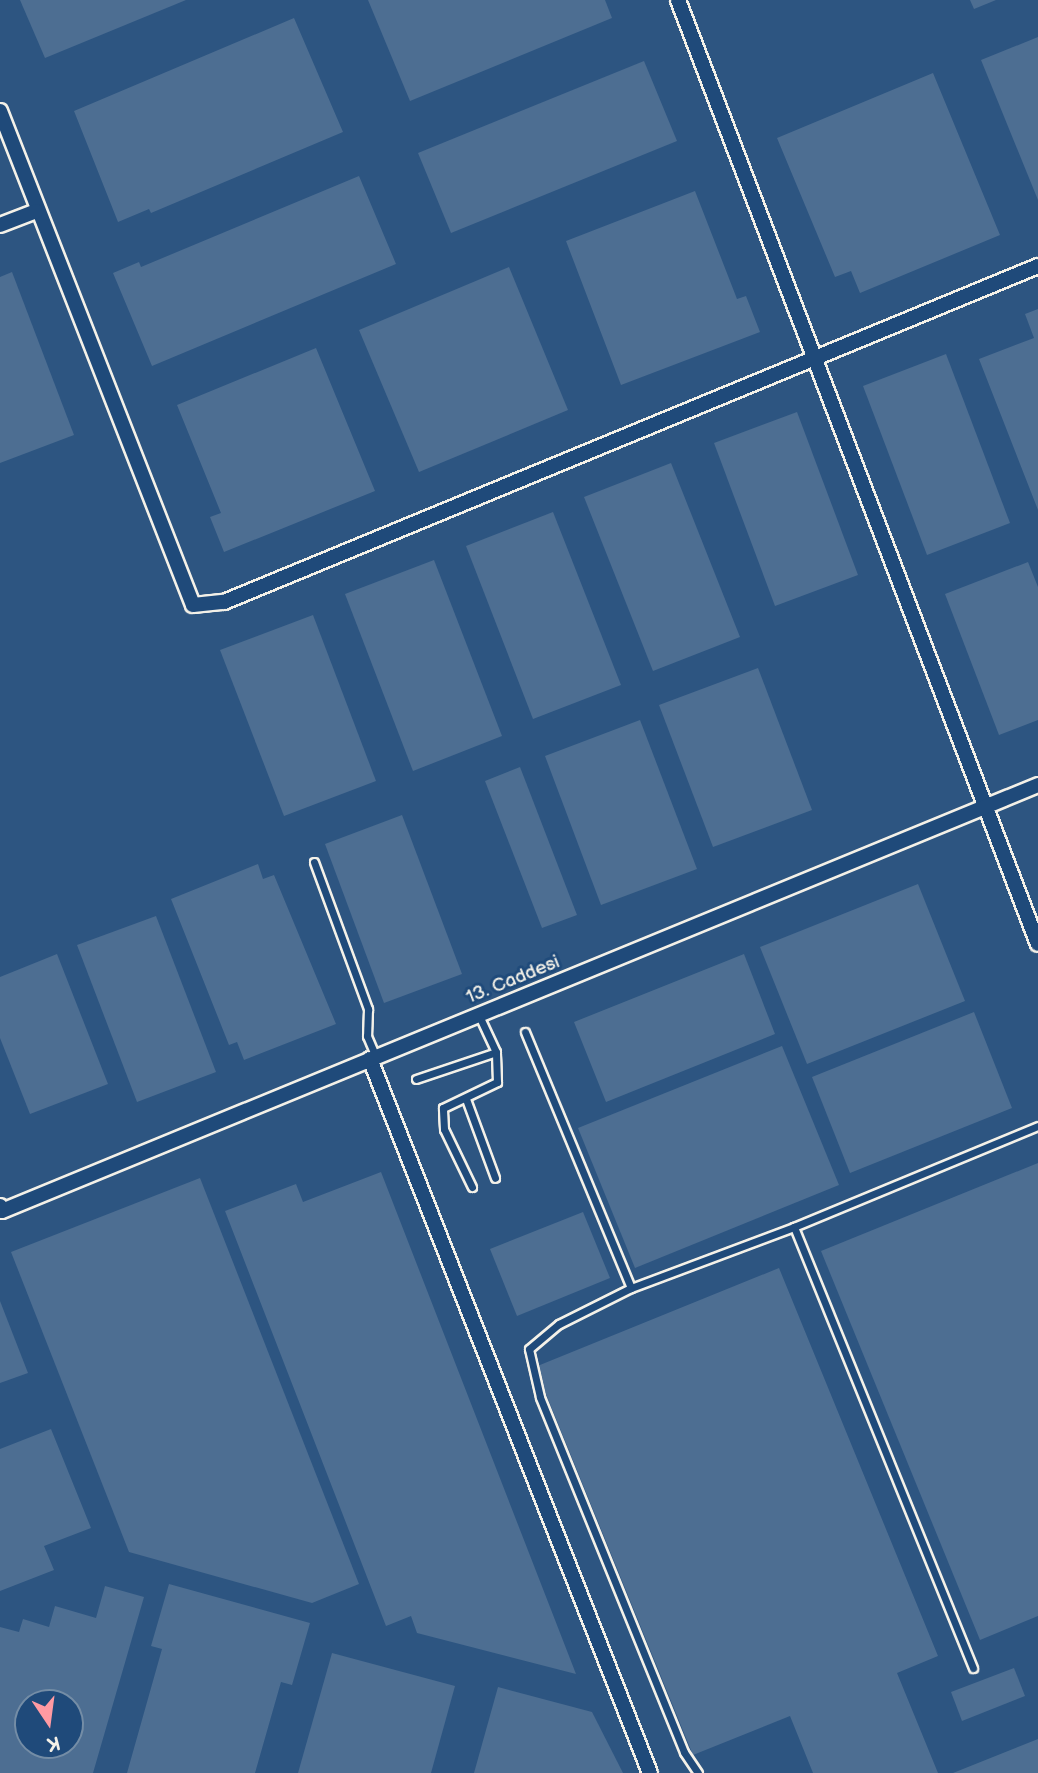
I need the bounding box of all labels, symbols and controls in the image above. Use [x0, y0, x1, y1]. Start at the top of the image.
street label: 13. Caddesi [463, 951, 563, 1009]
north arrow [14, 1689, 84, 1759]
text: K [45, 1730, 62, 1756]

